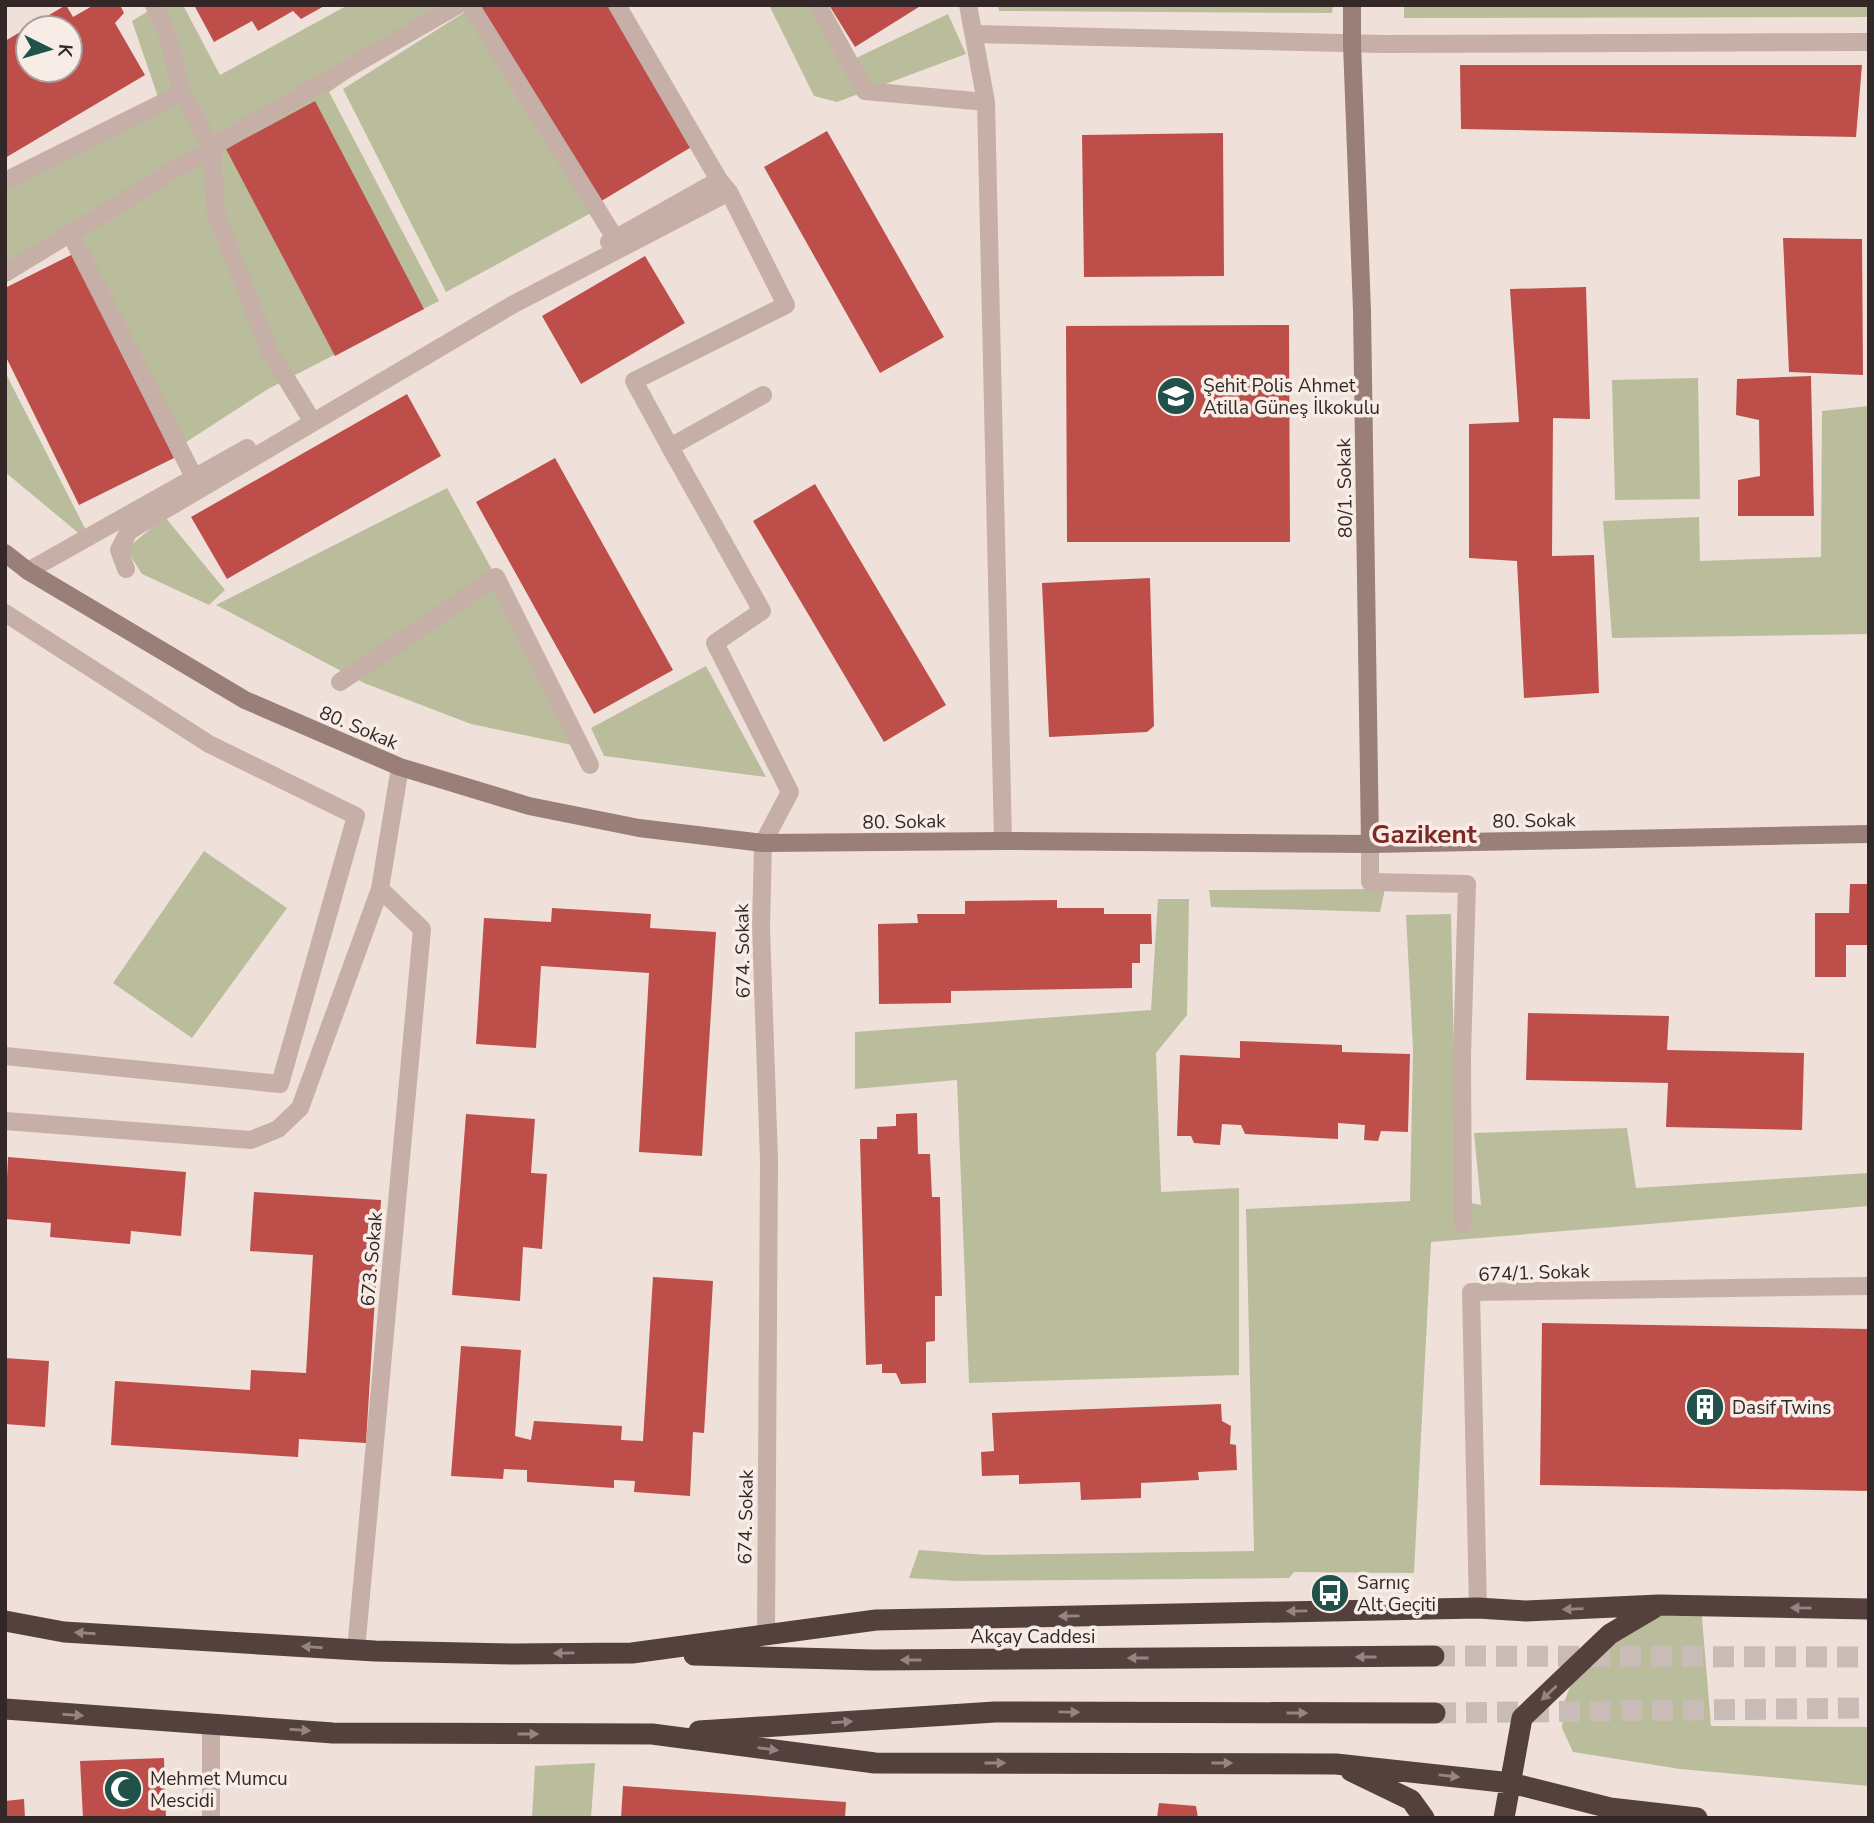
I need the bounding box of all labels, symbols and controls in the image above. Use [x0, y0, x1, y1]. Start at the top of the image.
north arrow [14, 14, 84, 84]
text: K [51, 43, 78, 59]
place label: Şehit Polis Ahmet Atilla Güneş İlkokulu [1203, 373, 1380, 421]
school or university icon: Şehit Polis Ahmet Atilla Güneş İlkokulu [1155, 375, 1197, 417]
street label: 80/1. Sokak [1331, 437, 1359, 538]
street label: 80. Sokak [315, 700, 402, 756]
street label: 80. Sokak [1492, 807, 1576, 835]
street label: 80. Sokak [862, 808, 946, 836]
district label: Gazikent [1371, 817, 1478, 852]
street label: 674. Sokak [729, 903, 757, 999]
street label: 673. Sokak [355, 1210, 389, 1307]
street label: 674/1. Sokak [1478, 1258, 1591, 1288]
building icon: Dasif Twins [1684, 1386, 1726, 1428]
place label: Dasif Twins [1732, 1395, 1831, 1421]
street label: 674. Sokak [732, 1469, 760, 1565]
place label: Sarnıç Alt Geçiti [1357, 1570, 1436, 1618]
bus stop icon: Sarnıç Alt Geçiti [1309, 1572, 1351, 1614]
one-way arrow [1789, 1602, 1811, 1614]
one-way arrow [1562, 1604, 1584, 1615]
one-way arrow [1286, 1606, 1308, 1617]
one-way arrow [1058, 1610, 1080, 1622]
street label: Akçay Caddesi [971, 1624, 1095, 1650]
one-way arrow [74, 1627, 96, 1638]
one-way arrow [301, 1641, 323, 1652]
one-way arrow [552, 1648, 574, 1659]
one-way arrow [1355, 1651, 1377, 1662]
one-way arrow [1127, 1652, 1149, 1664]
one-way arrow [900, 1654, 922, 1666]
one-way arrow [1541, 1684, 1558, 1700]
one-way arrow [1058, 1706, 1080, 1718]
one-way arrow [1286, 1707, 1308, 1719]
one-way arrow [62, 1710, 84, 1721]
one-way arrow [831, 1716, 853, 1727]
one-way arrow [289, 1725, 311, 1736]
one-way arrow [517, 1728, 539, 1740]
one-way arrow [757, 1744, 779, 1755]
one-way arrow [984, 1757, 1006, 1769]
one-way arrow [1211, 1757, 1233, 1769]
place label: Mehmet Mumcu Mescidi [150, 1766, 288, 1814]
mosque icon: Mehmet Mumcu Mescidi [102, 1768, 144, 1810]
one-way arrow [1438, 1771, 1460, 1782]

